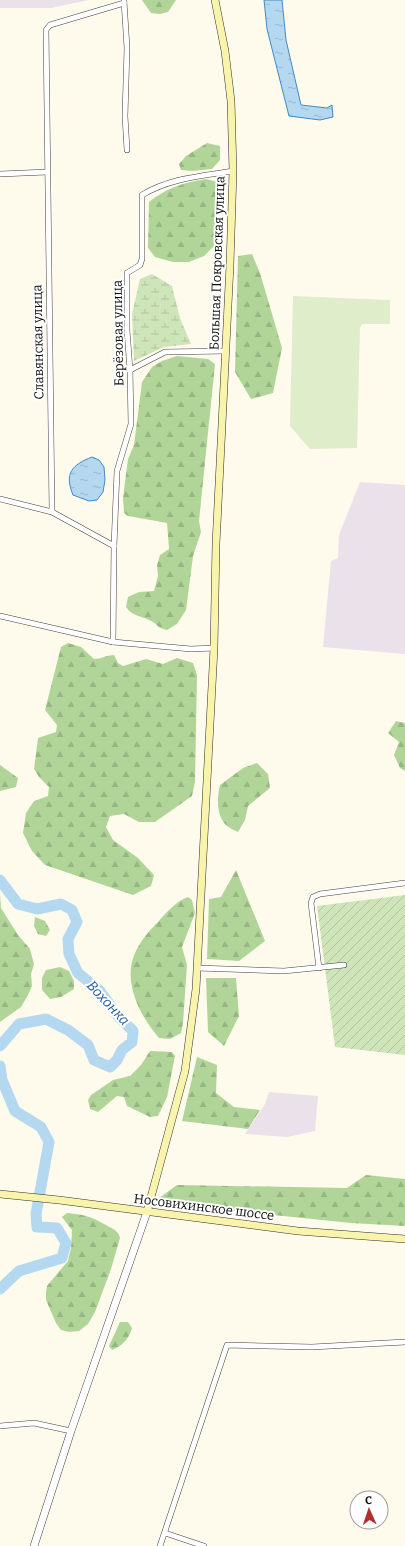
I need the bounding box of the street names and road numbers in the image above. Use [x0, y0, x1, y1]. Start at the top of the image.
street label: Большая Покровская улица [206, 176, 228, 350]
street label: Берёзовая улица [110, 280, 126, 386]
street label: Славянская улица [29, 284, 47, 400]
street label: Носовихинское шоссе [133, 1191, 275, 1223]

